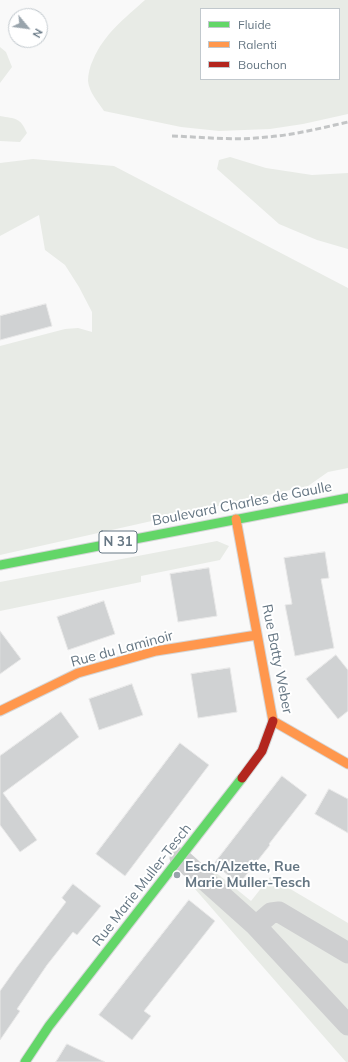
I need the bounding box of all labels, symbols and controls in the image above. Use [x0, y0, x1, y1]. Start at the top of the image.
north arrow [8, 8, 48, 48]
legend [200, 8, 340, 80]
text: Fluide [238, 17, 271, 32]
text: N [29, 26, 46, 40]
text: Ralenti [238, 37, 277, 52]
text: Bouchon [238, 57, 287, 72]
street label: Boulevard Charles de Gaulle [151, 478, 333, 530]
road number: N 31 [99, 531, 137, 553]
street label: Rue Batty Weber [258, 603, 296, 715]
street label: Rue du Laminoir [69, 627, 175, 671]
street label: Rue Marie Muller-Tesch [89, 820, 195, 950]
place label: Esch/Alzette, Rue Marie Muller-Tesch [185, 859, 310, 892]
marker: Esch/Alzette, Rue Marie Muller-Tesch [172, 870, 182, 880]

